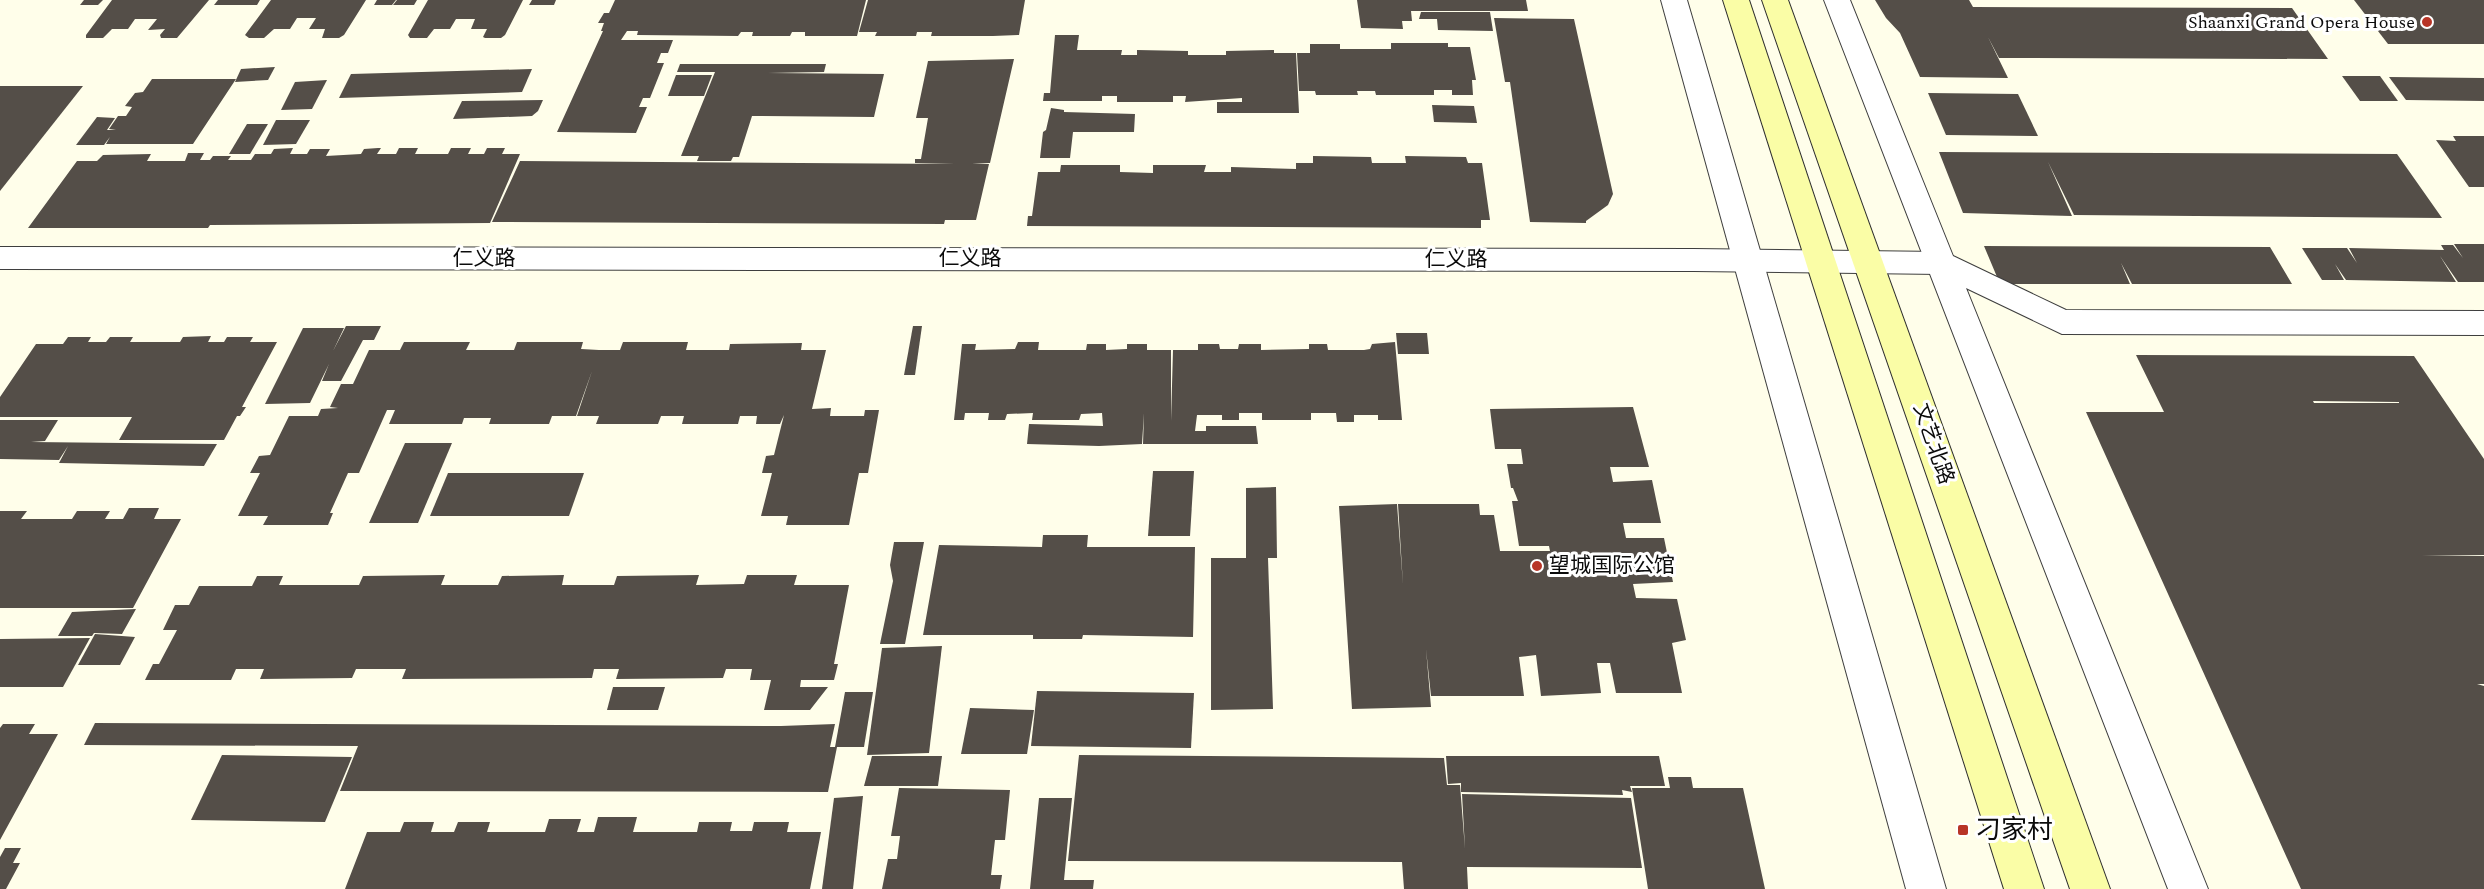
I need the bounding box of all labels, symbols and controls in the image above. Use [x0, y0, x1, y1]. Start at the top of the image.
place label: Shaanxi Grand Opera House [2188, 9, 2415, 36]
marker: Shaanxi Grand Opera House [2420, 15, 2434, 29]
street label: 仁义路 [453, 243, 516, 275]
street label: 仁义路 [939, 243, 1002, 275]
street label: 仁义路 [1425, 244, 1488, 276]
street label: 文艺北路 [1904, 399, 1962, 489]
place label: 望城国际公馆 [1549, 550, 1675, 582]
marker: 望城国际公馆 [1530, 559, 1544, 573]
place label: 刁家村 [1975, 810, 2053, 850]
marker: 刁家村 [1956, 823, 1970, 837]

